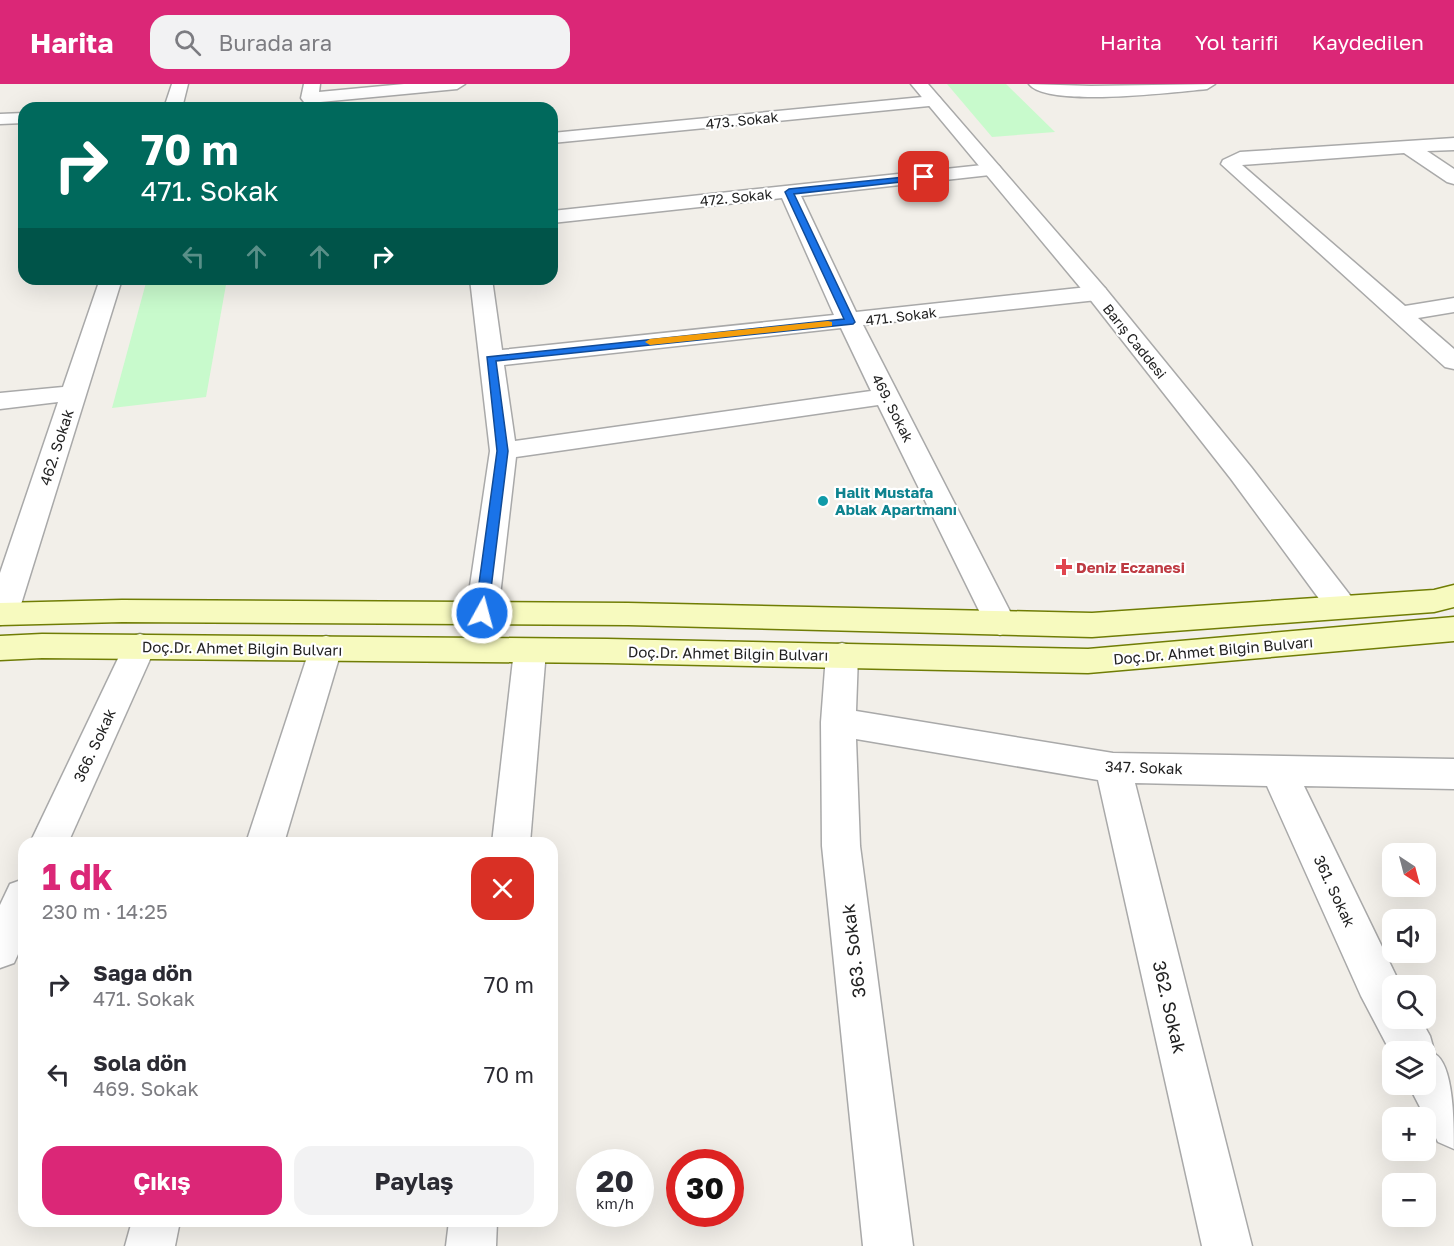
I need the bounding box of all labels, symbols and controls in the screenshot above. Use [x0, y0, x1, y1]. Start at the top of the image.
search box [150, 15, 570, 69]
text: Harita [30, 26, 114, 59]
icon: search [171, 26, 204, 59]
text: Burada ara [219, 29, 332, 56]
text: Harita [1100, 29, 1162, 55]
text: Yol tarifi [1195, 29, 1279, 55]
text: Kaydedilen [1312, 29, 1424, 55]
street label: 473. Sokak [705, 108, 779, 132]
text: 70 m [141, 124, 238, 174]
icon: right [42, 126, 120, 204]
pin [898, 151, 949, 202]
icon: arrive [907, 160, 940, 193]
text: 471. Sokak [141, 175, 279, 207]
street label: 472. Sokak [699, 185, 773, 209]
icon: left [177, 240, 210, 273]
icon: ahead [240, 240, 273, 273]
icon: ahead [303, 240, 336, 273]
icon: right [366, 240, 399, 273]
street label: Barış Caddesi [1100, 300, 1170, 382]
street label: 471. Sokak [865, 303, 938, 329]
street label: 469. Sokak [869, 371, 917, 445]
street label: 462. Sokak [35, 406, 77, 487]
place label: Halit Mustafa Ablak Apartmanı [835, 483, 957, 518]
marker: Halit Mustafa Ablak Apartmanı [816, 494, 830, 508]
place label: Deniz Eczanesi [1076, 558, 1185, 576]
marker: Deniz Eczanesi [1057, 560, 1071, 574]
position arrow [450, 581, 514, 645]
street label: Doç.Dr. Ahmet Bilgin Bulvarı [1112, 632, 1314, 668]
street label: Doç.Dr. Ahmet Bilgin Bulvarı [142, 637, 342, 659]
street label: Doç.Dr. Ahmet Bilgin Bulvarı [628, 642, 828, 664]
street label: 366. Sokak [69, 705, 119, 785]
street label: 347. Sokak [1105, 757, 1184, 777]
north arrow [1382, 843, 1436, 897]
map controls [1382, 843, 1436, 1227]
street label: 361. Sokak [1311, 852, 1360, 930]
text: 1 dk [42, 855, 113, 898]
button: close [471, 857, 534, 920]
text: 230 m · 14:25 [42, 899, 168, 923]
street label: 363. Sokak [836, 903, 870, 999]
button: sound [1382, 909, 1436, 963]
text: Sağa dön [93, 959, 192, 986]
street label: 362. Sokak [1149, 959, 1191, 1055]
icon: right [42, 968, 75, 1001]
text: 70 m [484, 971, 534, 998]
button: search [1382, 975, 1436, 1029]
text: 471. Sokak [93, 986, 195, 1010]
button: layers [1382, 1041, 1436, 1095]
text: Sola dön [93, 1049, 187, 1076]
icon: left [42, 1058, 75, 1091]
text: 70 m [484, 1061, 534, 1088]
text: 469. Sokak [93, 1076, 199, 1100]
button: + [1382, 1107, 1436, 1161]
button: Çıkış [42, 1146, 282, 1215]
button: Paylaş [294, 1146, 534, 1215]
speed limit sign: 30 [666, 1149, 744, 1227]
text: 20 [596, 1163, 634, 1199]
button: − [1382, 1173, 1436, 1227]
text: km/h [596, 1194, 634, 1212]

